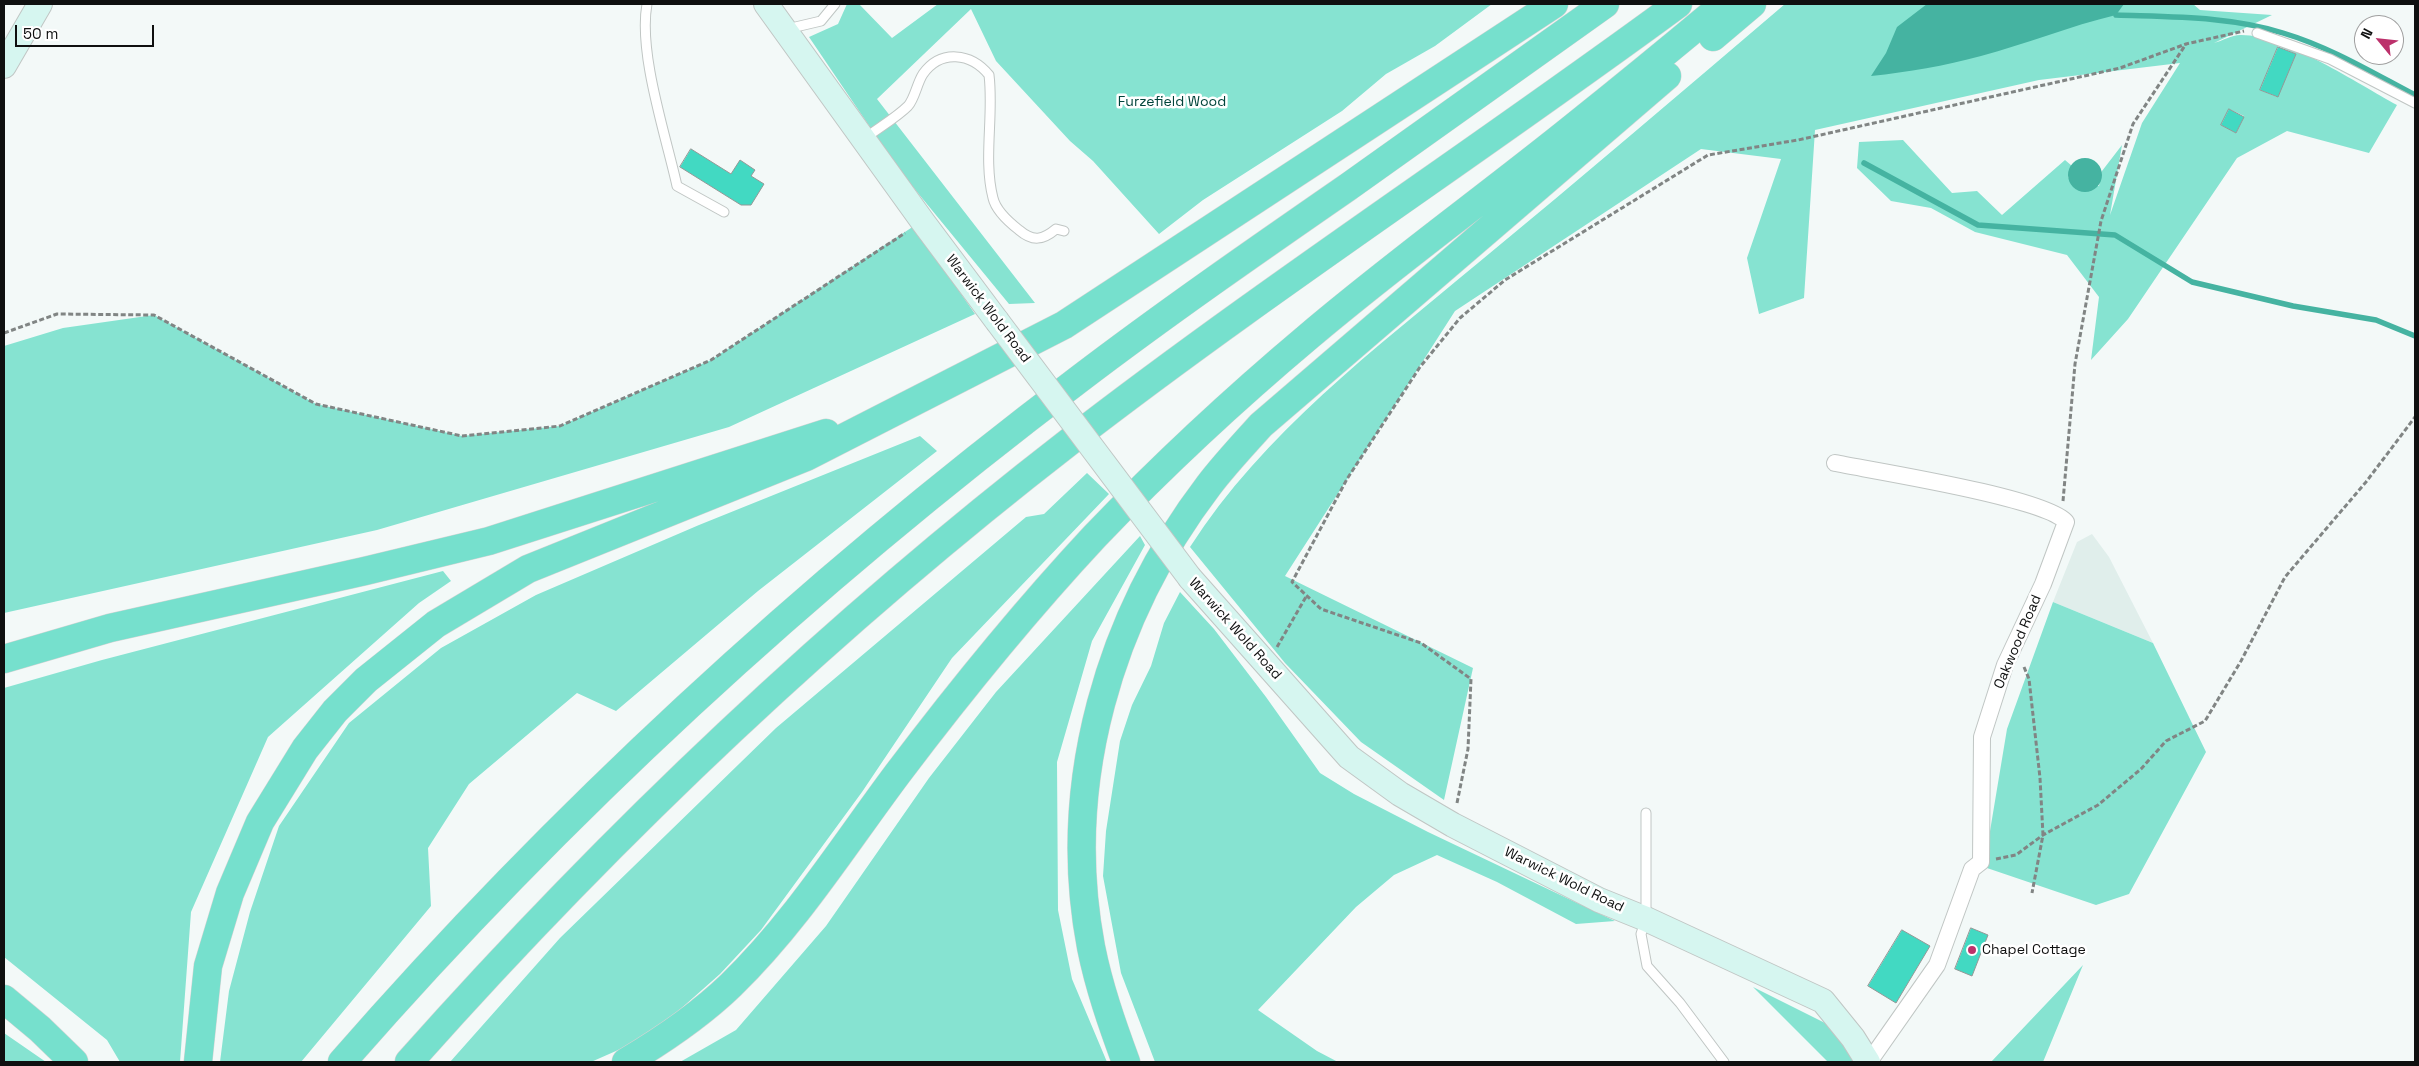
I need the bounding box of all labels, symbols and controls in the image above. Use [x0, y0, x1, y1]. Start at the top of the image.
scale bar [18, 15, 156, 47]
north arrow [2354, 15, 2404, 65]
text: 50 m [23, 24, 58, 43]
text: N [2356, 25, 2377, 42]
park label: Furzefield Wood [1118, 94, 1226, 110]
street label: Warwick Wold Road [942, 252, 1034, 366]
street label: Warwick Wold Road [1185, 575, 1285, 683]
street label: Oakwood Road [1991, 593, 2045, 691]
street label: Warwick Wold Road [1502, 844, 1626, 916]
place label: Chapel Cottage [1982, 942, 2086, 958]
marker: Chapel Cottage [1966, 944, 1978, 956]

